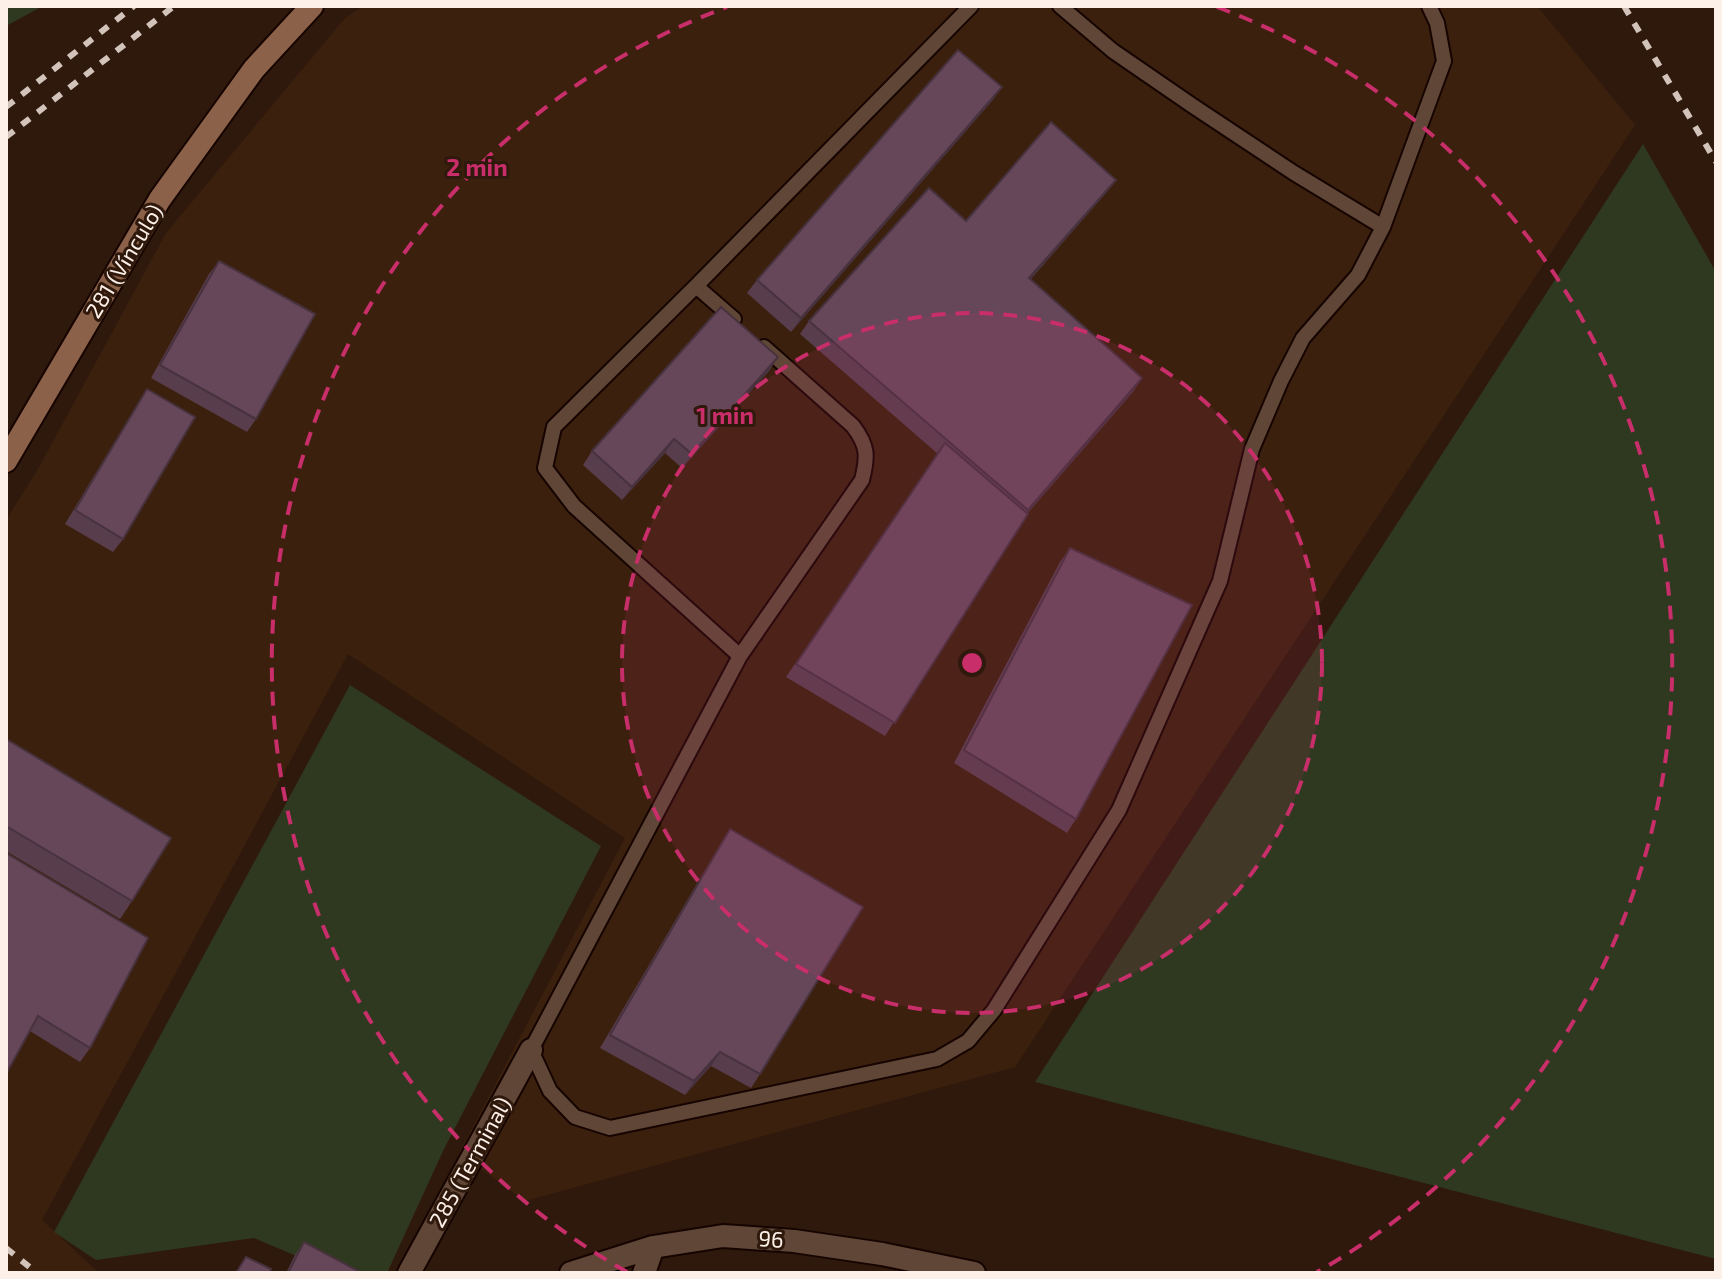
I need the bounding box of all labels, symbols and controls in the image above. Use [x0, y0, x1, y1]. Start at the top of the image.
text: 2 min [446, 152, 508, 181]
street label: 281 (Vínculo) [79, 199, 167, 322]
text: 1 min [696, 400, 754, 429]
centre of rings [958, 649, 986, 677]
street label: 285 (Terminal) [423, 1092, 516, 1231]
street label: 96 [758, 1224, 785, 1252]

